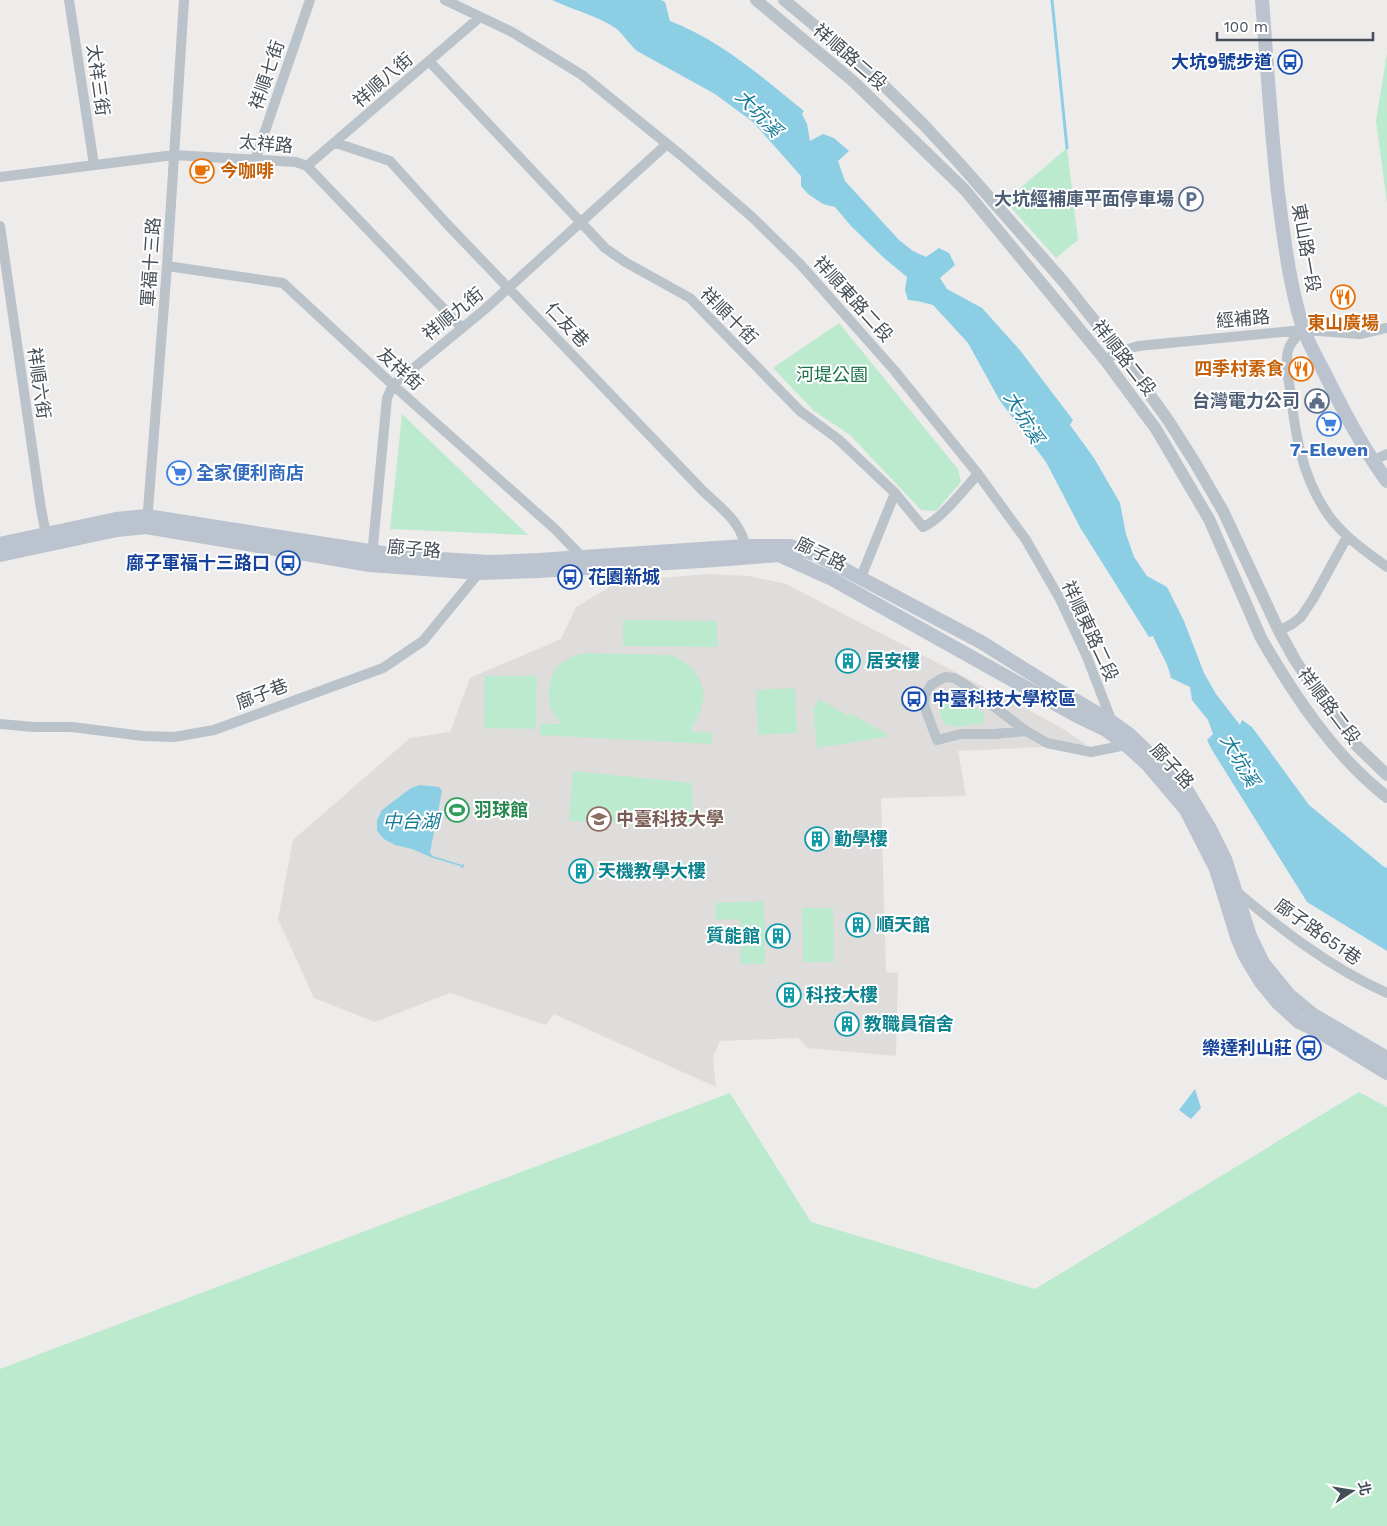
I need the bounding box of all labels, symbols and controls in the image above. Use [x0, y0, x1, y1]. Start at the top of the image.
scale bar [1217, 10, 1373, 42]
text: 100 m [1224, 18, 1268, 36]
street label: 祥順路二段 [809, 19, 891, 94]
street label: 祥順七街 [245, 37, 288, 112]
street label: 太祥三街 [83, 43, 114, 117]
street label: 祥順八街 [349, 48, 417, 111]
bus stop icon: 大坑9號步道 [1277, 49, 1303, 75]
place label: 大坑9號步道 [1171, 51, 1272, 72]
water label: 大坑溪 [731, 85, 789, 144]
street label: 太祥路 [238, 131, 294, 156]
cafe icon: 今咖啡 [189, 158, 215, 184]
place label: 今咖啡 [220, 160, 274, 181]
parking icon: 大坑經補庫平面停車場 [1178, 186, 1204, 212]
place label: 大坑經補庫平面停車場 [994, 188, 1174, 209]
street label: 東山路一段 [1288, 202, 1325, 294]
street label: 軍福十三路 [137, 216, 164, 308]
street label: 祥順東路二段 [809, 252, 897, 346]
street label: 祥順九街 [418, 283, 487, 344]
street label: 祥順十街 [696, 283, 762, 349]
restaurant icon: 東山廣場 [1330, 284, 1356, 310]
street label: 仁友巷 [541, 298, 594, 351]
street label: 經補路 [1215, 306, 1271, 331]
place label: 東山廣場 [1307, 312, 1379, 333]
street label: 祥順路二段 [1088, 316, 1160, 400]
street label: 友祥街 [373, 343, 427, 394]
street label: 祥順六街 [24, 346, 55, 420]
restaurant icon: 四季村素食 [1288, 356, 1314, 382]
place label: 四季村素食 [1194, 358, 1284, 379]
park label: 河堤公園 [796, 364, 868, 385]
water label: 大坑溪 [999, 387, 1050, 450]
public building icon: 台灣電力公司 [1304, 388, 1330, 414]
place label: 台灣電力公司 [1192, 390, 1300, 411]
supermarket icon: 7-Eleven [1316, 411, 1342, 437]
place label: 7-Eleven [1290, 439, 1368, 460]
supermarket icon: 全家便利商店 [166, 460, 192, 486]
place label: 全家便利商店 [196, 462, 304, 483]
street label: 廍子路 [792, 532, 850, 575]
street label: 廍子路 [386, 536, 442, 561]
bus stop icon: 廍子軍福十三路口 [275, 550, 301, 576]
place label: 廍子軍福十三路口 [126, 552, 270, 573]
bus stop icon: 花園新城 [557, 564, 583, 590]
place label: 花園新城 [588, 566, 660, 587]
street label: 祥順東路二段 [1058, 577, 1123, 684]
building icon: 居安樓 [835, 648, 861, 674]
place label: 居安樓 [866, 650, 920, 671]
street label: 祥順路二段 [1294, 663, 1365, 748]
street label: 廍子巷 [233, 674, 291, 713]
bus stop icon: 中臺科技大學校區 [901, 686, 927, 712]
place label: 中臺科技大學校區 [932, 688, 1076, 709]
water label: 大坑溪 [1215, 730, 1265, 793]
street label: 廍子路 [1146, 739, 1198, 793]
sports icon: 羽球館 [444, 797, 470, 823]
place label: 羽球館 [474, 799, 528, 820]
school or university icon: 中臺科技大學 [586, 806, 612, 832]
place label: 中臺科技大學 [616, 808, 724, 829]
water label: 中台湖 [382, 810, 442, 833]
building icon: 勤學樓 [804, 826, 830, 852]
place label: 勤學樓 [834, 828, 888, 849]
building icon: 天機教學大樓 [568, 858, 594, 884]
place label: 天機教學大樓 [598, 860, 706, 881]
street label: 廍子路651巷 [1271, 894, 1365, 969]
building icon: 順天館 [845, 912, 871, 938]
place label: 順天館 [876, 914, 930, 935]
building icon: 質能館 [765, 923, 791, 949]
place label: 質能館 [706, 925, 760, 946]
building icon: 科技大樓 [776, 982, 802, 1008]
place label: 科技大樓 [806, 984, 878, 1005]
building icon: 教職員宿舍 [834, 1011, 860, 1037]
place label: 教職員宿舍 [864, 1013, 954, 1034]
bus stop icon: 樂達利山莊 [1296, 1035, 1322, 1061]
place label: 樂達利山莊 [1202, 1037, 1292, 1058]
north arrow [1327, 1466, 1377, 1516]
text: 北 [1355, 1480, 1374, 1497]

